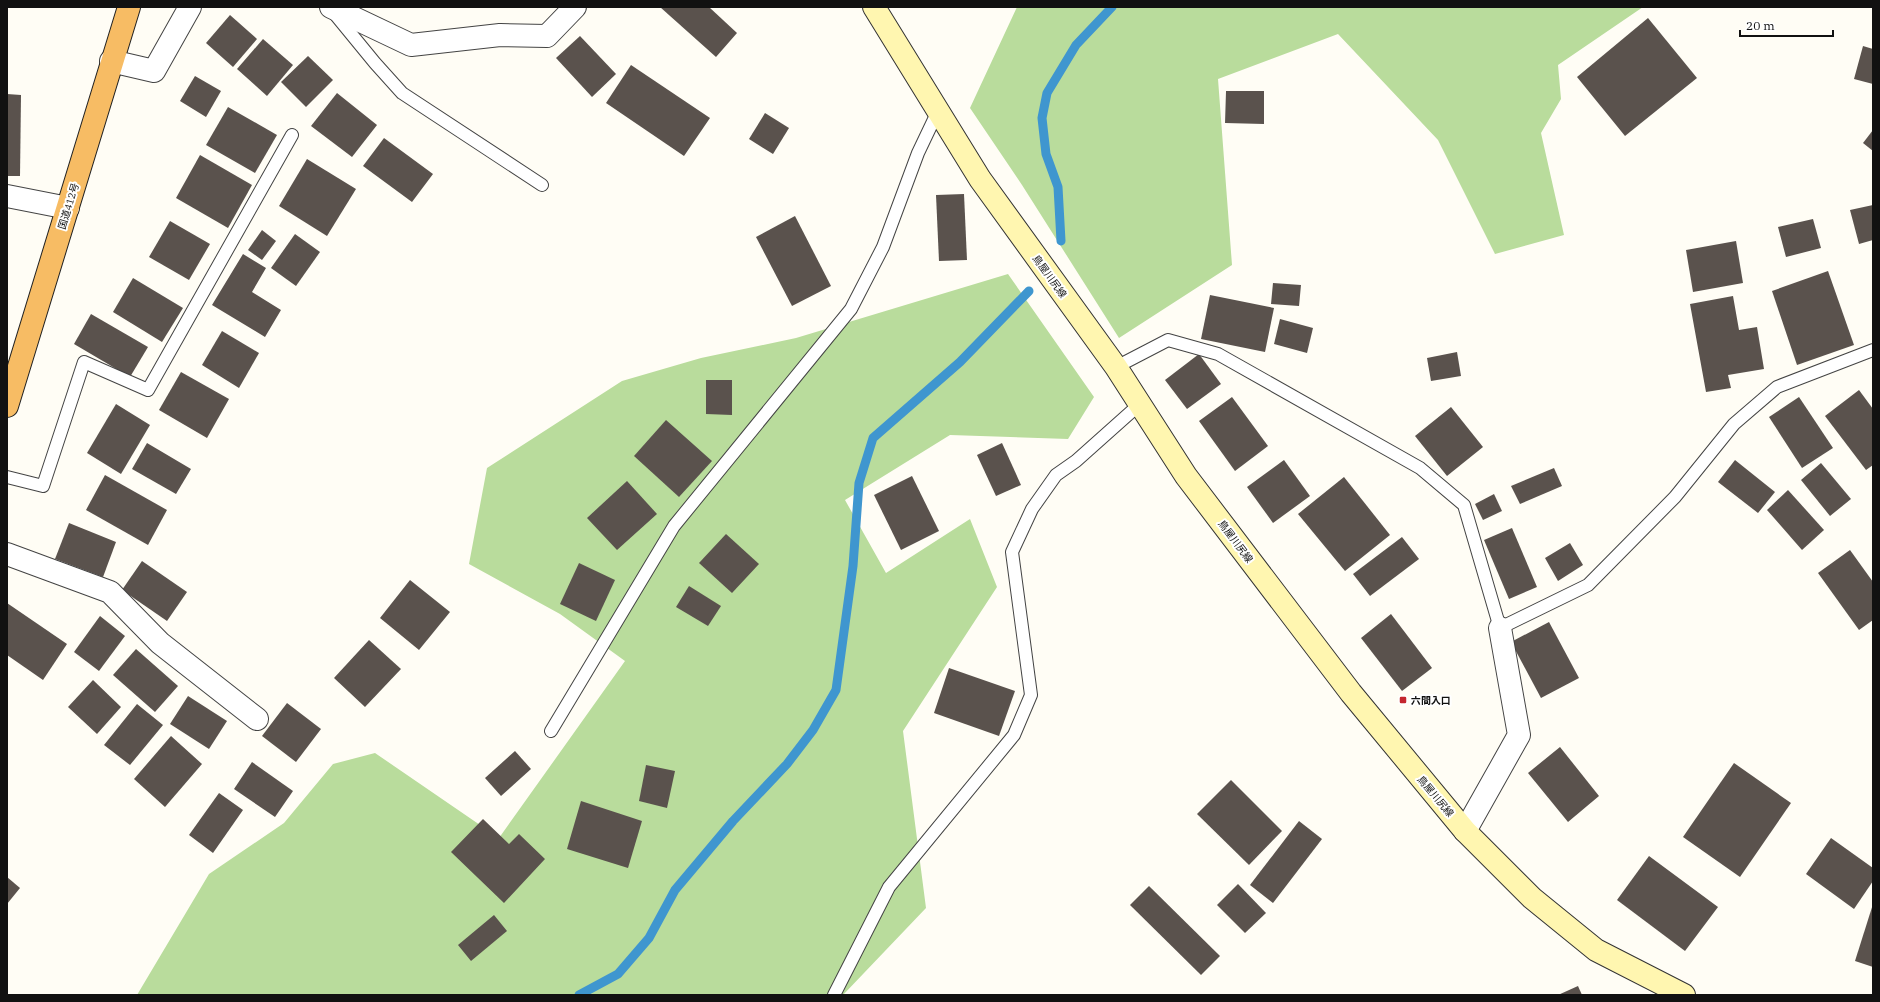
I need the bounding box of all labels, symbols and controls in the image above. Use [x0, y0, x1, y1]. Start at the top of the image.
scale bar [1740, 12, 1833, 38]
text: 20 m [1746, 18, 1775, 33]
street label: 国道412号 [55, 181, 82, 231]
street label: 鳥屋川尻線 [1030, 252, 1070, 300]
street label: 鳥屋川尻線 [1215, 517, 1256, 565]
place label: 六間入口 [1411, 694, 1451, 707]
marker: 六間入口 [1398, 695, 1408, 705]
street label: 鳥屋川尻線 [1415, 773, 1457, 820]

